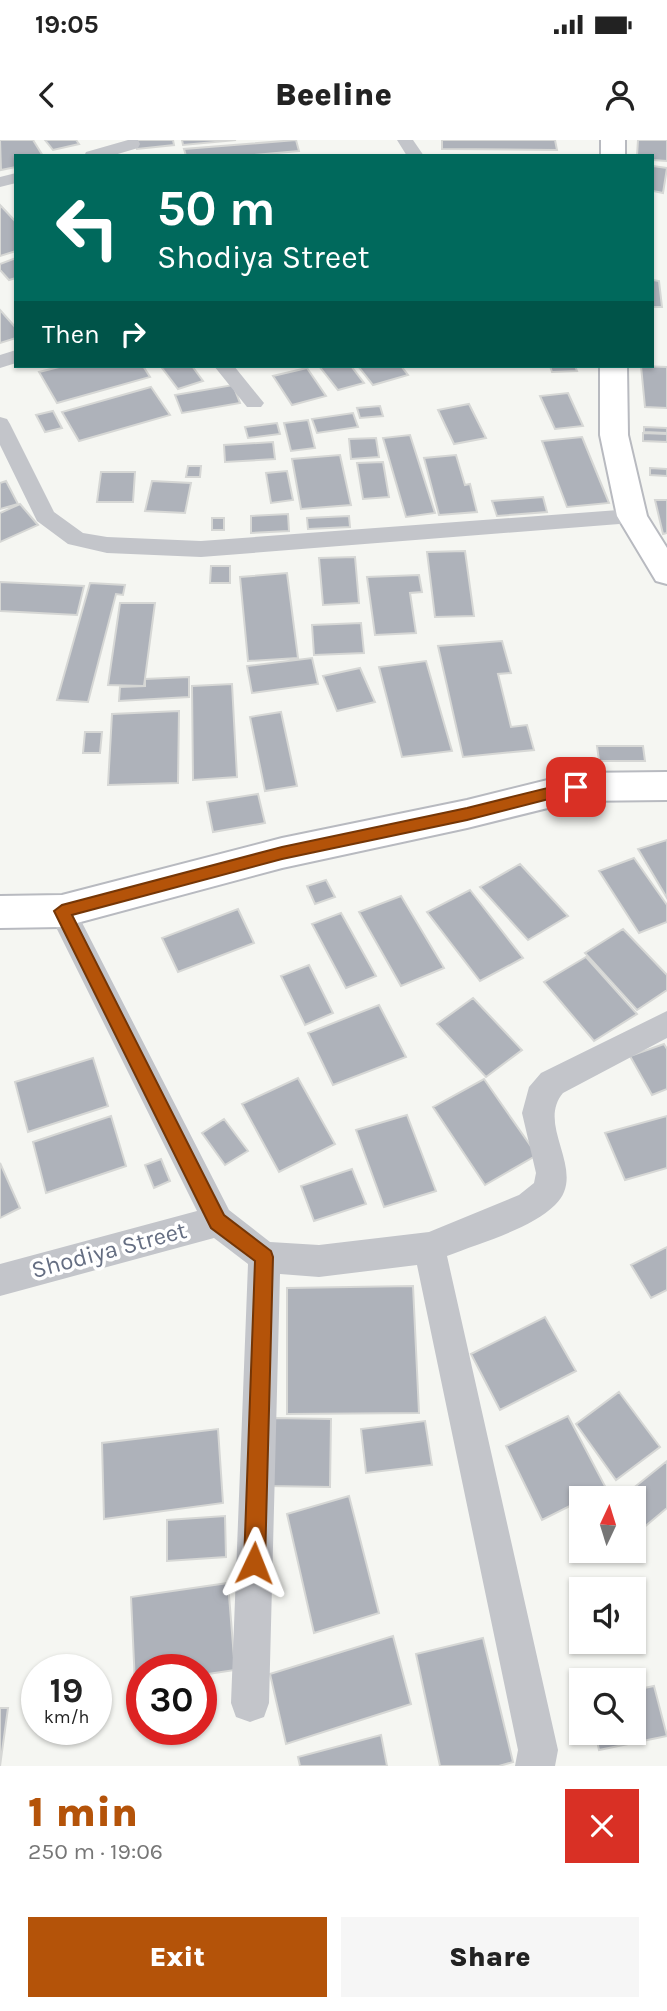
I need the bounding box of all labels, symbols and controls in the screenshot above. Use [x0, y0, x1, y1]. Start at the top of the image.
text: 19:05 [35, 9, 99, 40]
icon: back [28, 76, 66, 114]
text: Beeline [275, 76, 392, 113]
icon: person [601, 76, 639, 114]
text: 50 m [157, 180, 275, 237]
icon: left [42, 182, 133, 273]
text: Shodiya Street [157, 239, 370, 276]
icon: right [114, 315, 152, 353]
text: Then [42, 319, 100, 350]
pin [546, 757, 606, 817]
icon: arrive [557, 768, 595, 806]
street label: Shodiya Street [28, 1216, 190, 1284]
north arrow [569, 1486, 646, 1563]
map controls [569, 1486, 646, 1745]
position arrow [217, 1526, 291, 1600]
button: sound [569, 1577, 646, 1654]
speed limit sign: 30 [126, 1654, 217, 1745]
button: search [569, 1668, 646, 1745]
text: 19 [50, 1670, 83, 1711]
text: km/h [44, 1706, 89, 1728]
text: 1 min [28, 1787, 138, 1837]
button: close [565, 1789, 639, 1863]
text: 250 m · 19:06 [28, 1838, 163, 1865]
button: Exit [28, 1917, 327, 1997]
button: Share [341, 1917, 639, 1997]

